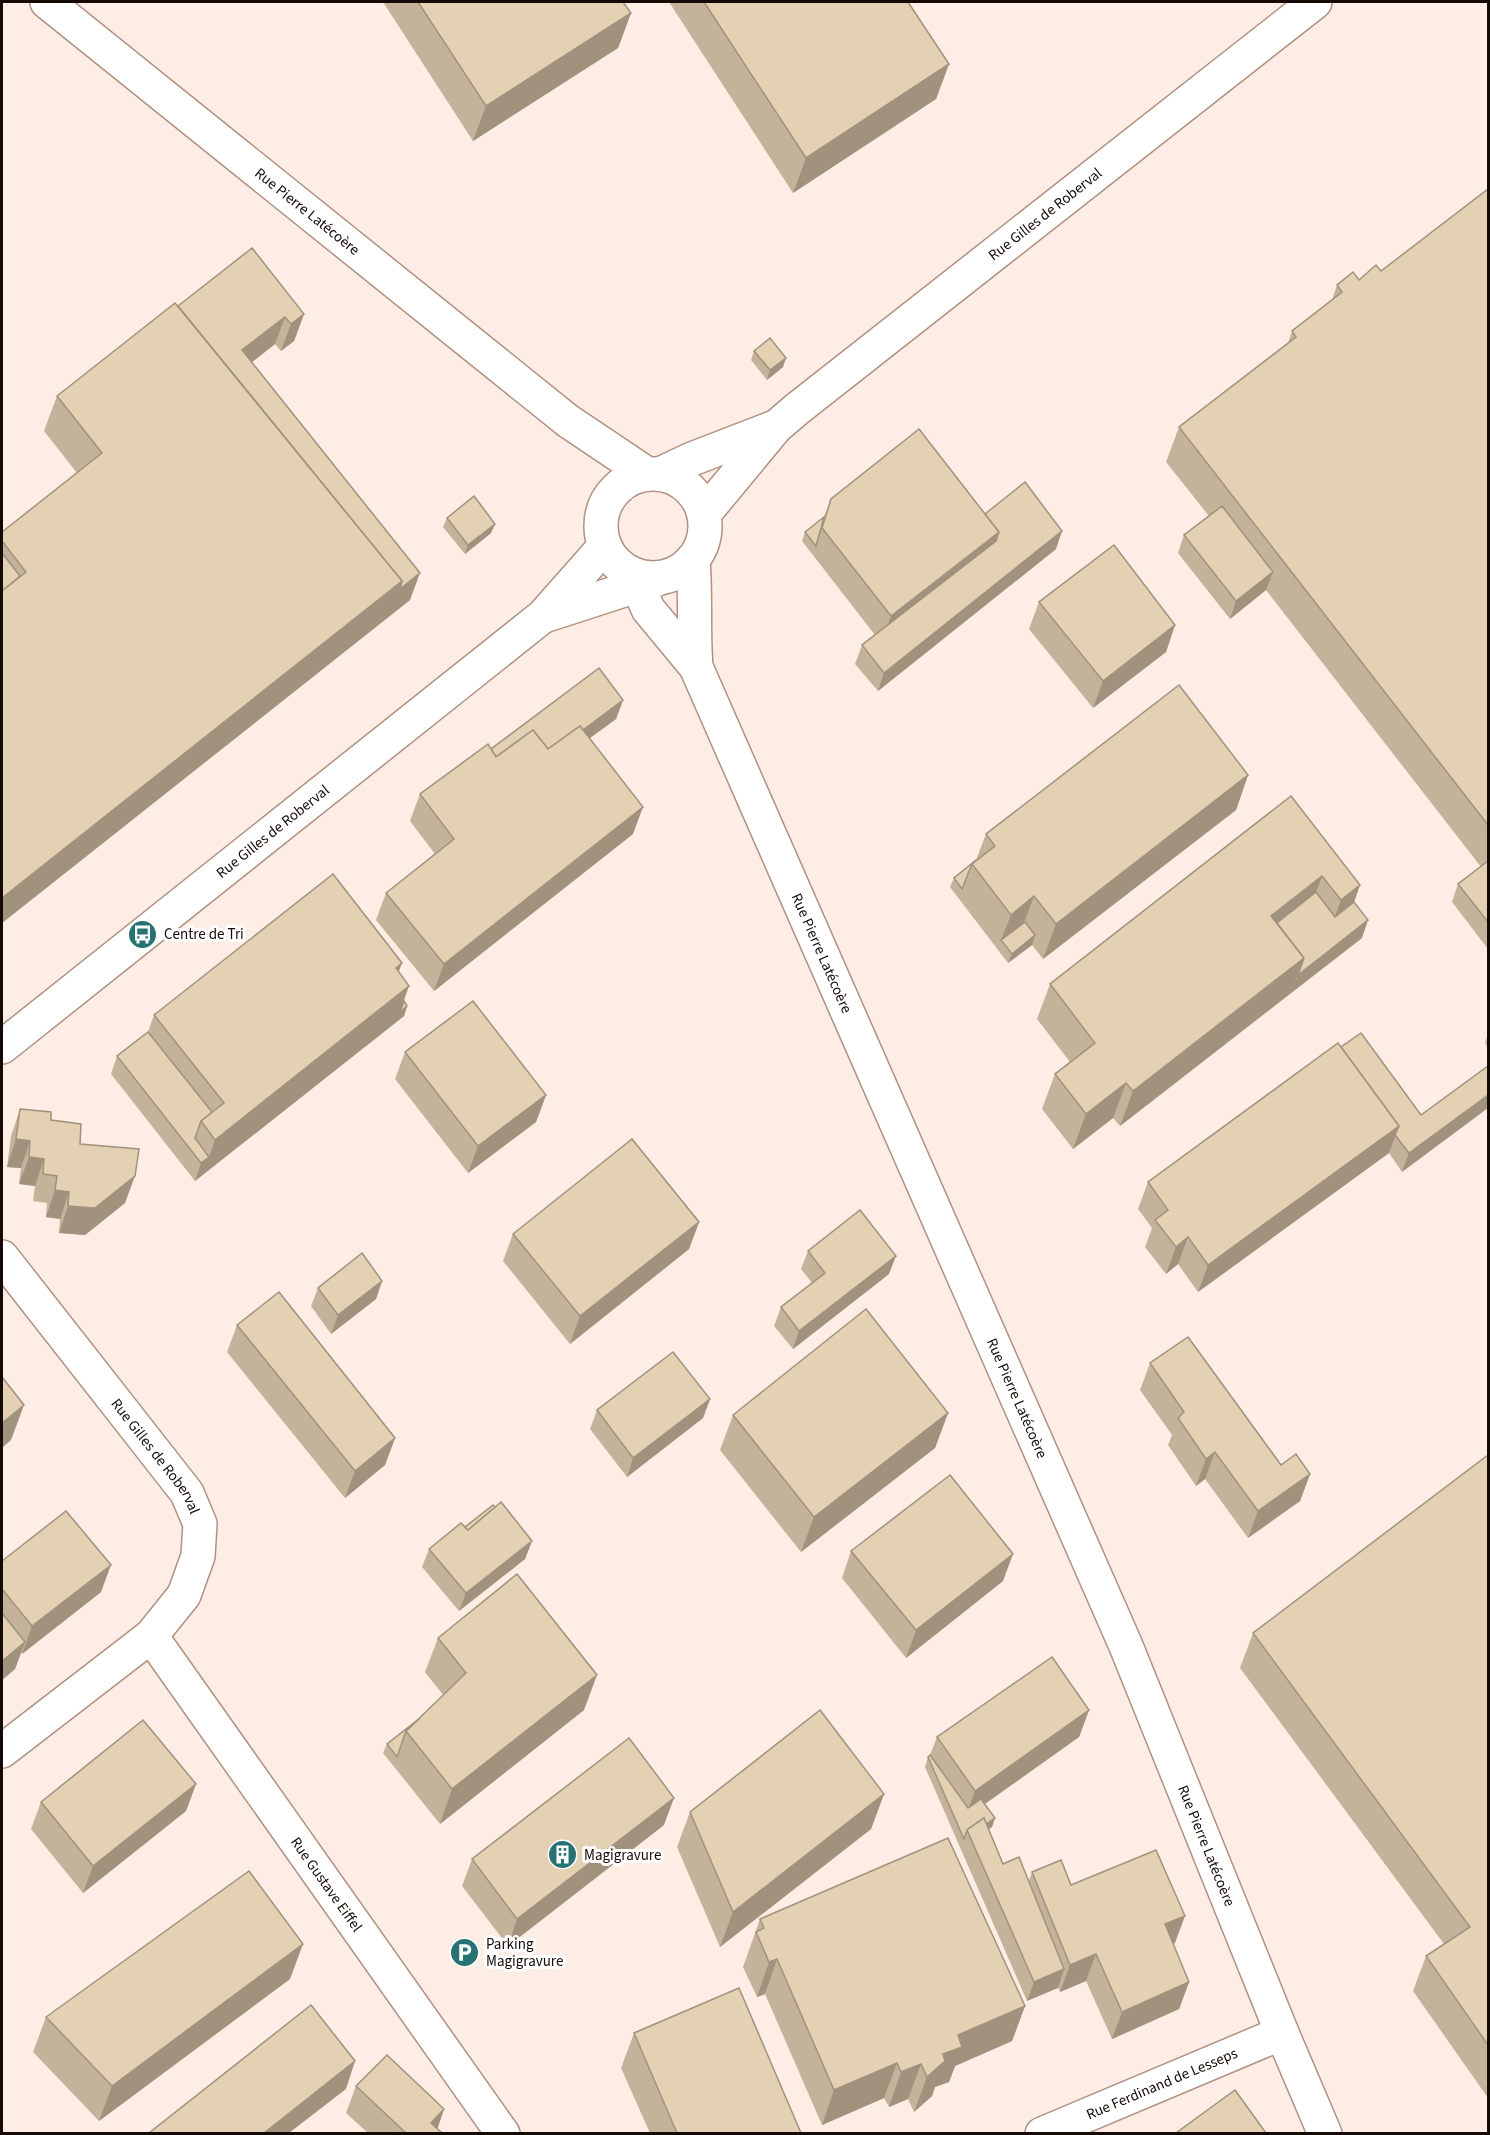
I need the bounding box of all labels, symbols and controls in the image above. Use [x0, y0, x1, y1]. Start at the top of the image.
street label: Rue Pierre Latécoère [250, 163, 364, 260]
street label: Rue Gilles de Roberval [984, 163, 1106, 265]
street label: Rue Gilles de Roberval [212, 780, 334, 883]
street label: Rue Pierre Latécoère [786, 890, 857, 1017]
bus stop icon: Centre de Tri [127, 918, 159, 950]
place label: Centre de Tri [164, 924, 244, 945]
street label: Rue Pierre Latécoère [982, 1335, 1053, 1462]
street label: Rue Gilles de Roberval [106, 1394, 205, 1517]
street label: Rue Pierre Latécoère [1173, 1782, 1240, 1910]
street label: Rue Gustave Eiffel [286, 1833, 367, 1936]
building icon: Magigravure [547, 1839, 579, 1871]
place label: Magigravure [584, 1845, 661, 1866]
place label: Parking Magigravure [486, 1934, 563, 1972]
parking icon: Parking Magigravure [449, 1937, 481, 1969]
street label: Rue Ferdinand de Lesseps [1083, 2042, 1241, 2125]

